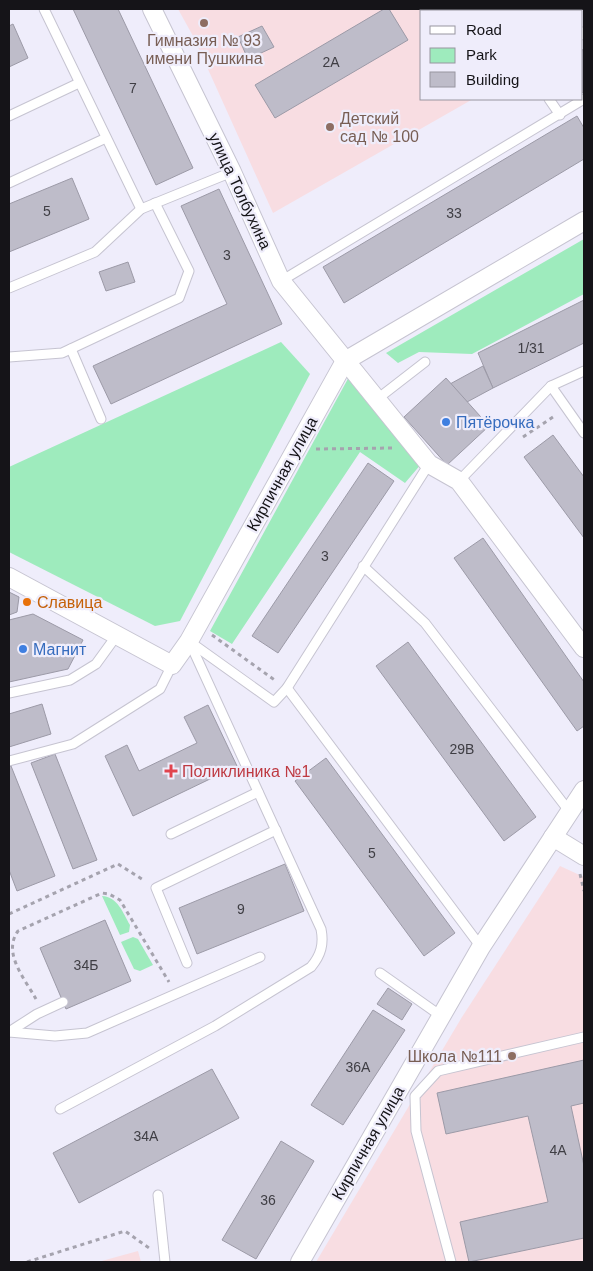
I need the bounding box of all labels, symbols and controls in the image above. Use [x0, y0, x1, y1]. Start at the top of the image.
legend [420, 10, 583, 100]
marker: Гимназия № 93 имени Пушкина [198, 17, 210, 29]
text: Road [466, 21, 502, 38]
place label: Гимназия № 93 имени Пушкина [145, 32, 263, 67]
text: Park [466, 46, 497, 63]
house number: 2А [322, 54, 340, 70]
text: Building [466, 71, 519, 88]
house number: 7 [129, 80, 137, 96]
place label: Детский сад № 100 [340, 110, 419, 145]
marker: Детский сад № 100 [324, 121, 336, 133]
street label: улица Толбухина [206, 130, 274, 252]
house number: 5 [43, 203, 51, 219]
house number: 33 [446, 205, 462, 221]
house number: 3 [223, 247, 231, 263]
house number: 1/31 [517, 340, 545, 356]
street label: Кирпичная улица [244, 414, 320, 534]
place label: Пятёрочка [456, 414, 535, 431]
marker: Пятёрочка [440, 416, 452, 428]
house number: 3 [321, 548, 329, 564]
place label: Славица [37, 594, 102, 611]
marker: Славица [21, 596, 33, 608]
place label: Магнит [33, 641, 87, 658]
marker: Магнит [17, 643, 29, 655]
house number: 29В [450, 741, 474, 757]
place label: Поликлиника №1 [182, 763, 310, 780]
marker: Поликлиника №1 [164, 764, 178, 778]
house number: 5 [368, 845, 376, 861]
house number: 9 [237, 901, 245, 917]
house number: 34Б [74, 957, 98, 973]
place label: Школа №111 [407, 1048, 502, 1065]
marker: Школа №111 [506, 1050, 518, 1062]
house number: 36А [346, 1059, 371, 1075]
street label: Кирпичная улица [329, 1083, 407, 1203]
house number: 34А [134, 1128, 159, 1144]
house number: 4А [549, 1142, 567, 1158]
house number: 36 [260, 1192, 276, 1208]

